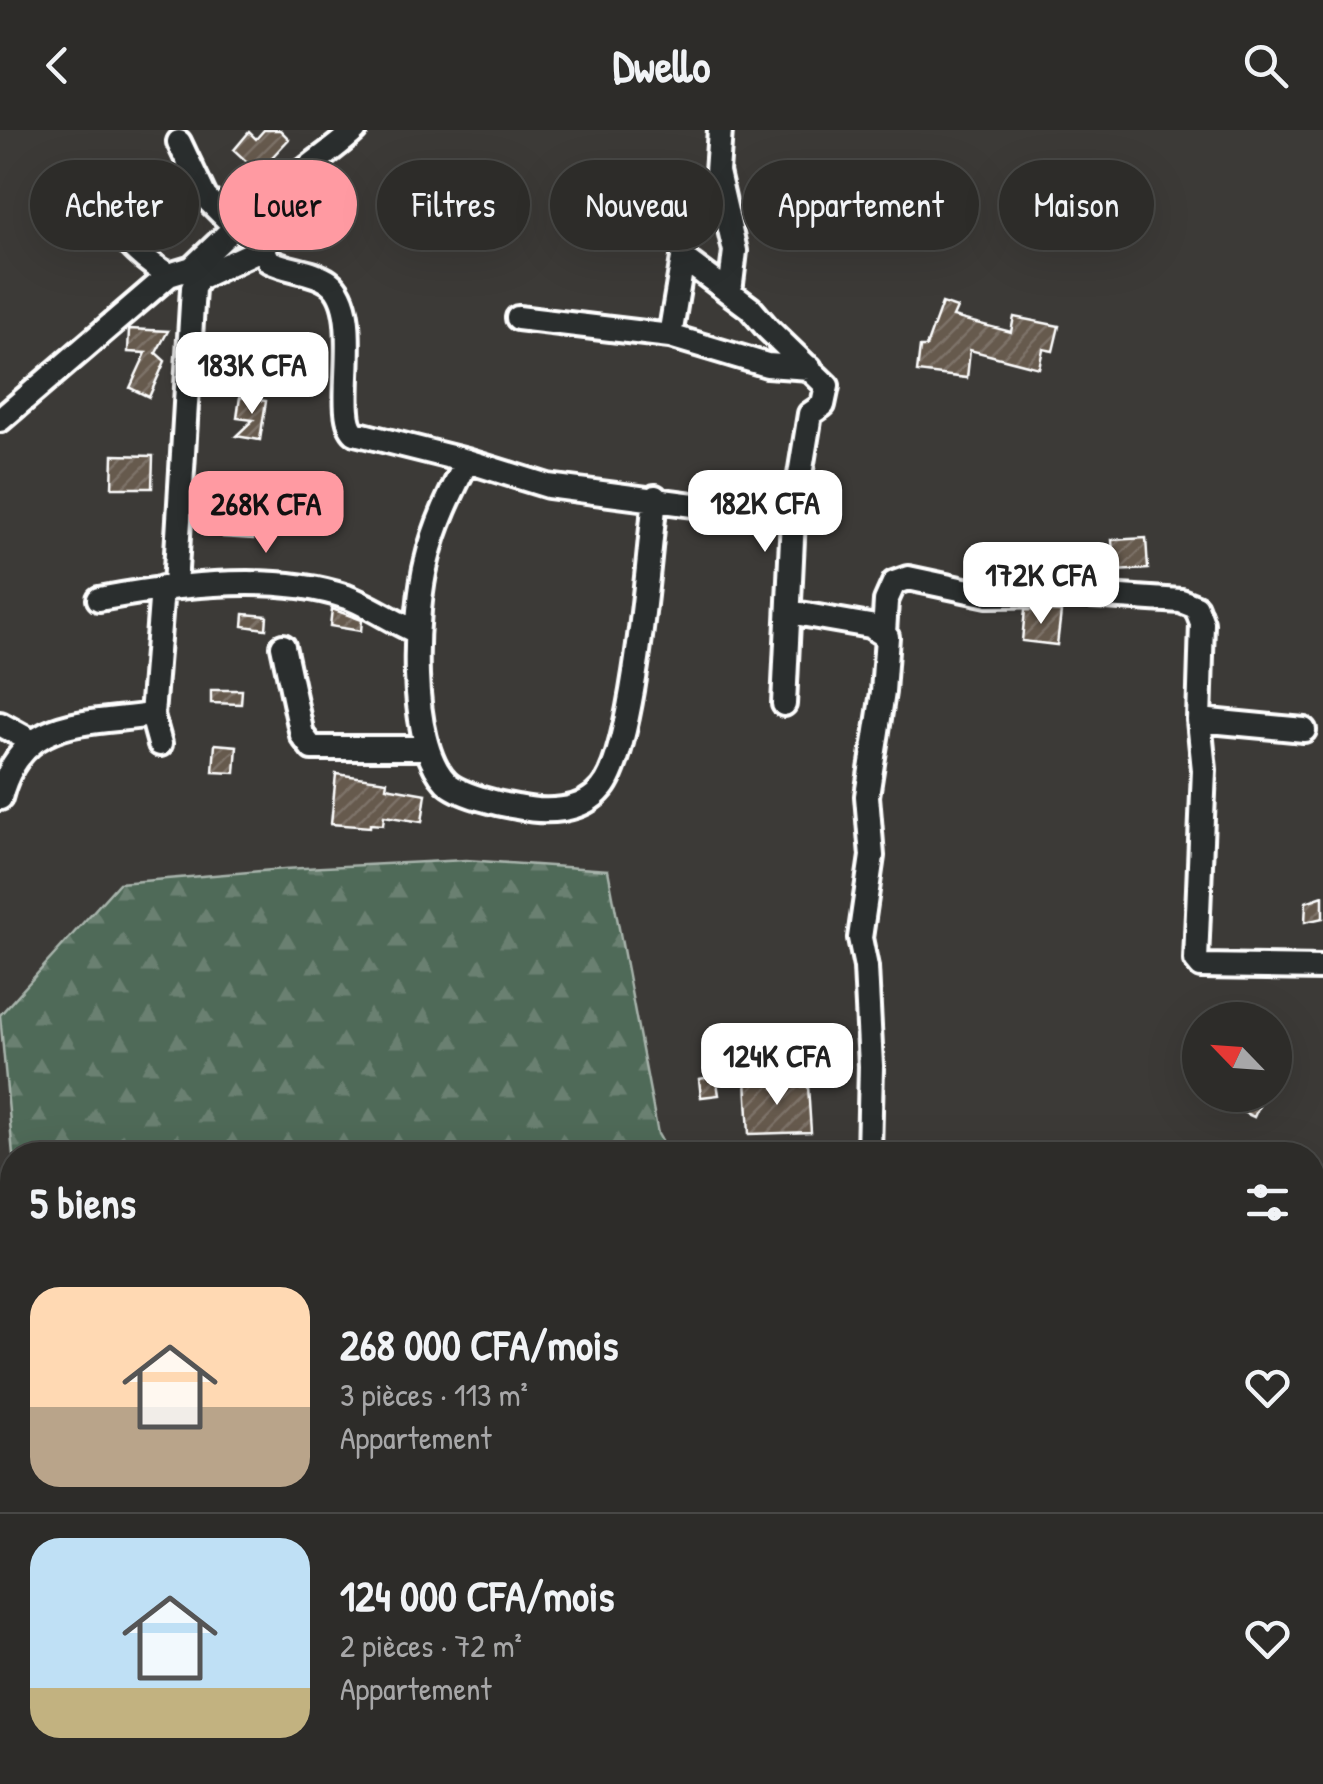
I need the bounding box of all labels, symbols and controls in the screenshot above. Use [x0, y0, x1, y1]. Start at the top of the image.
text: Dwello [613, 35, 710, 96]
icon: back [30, 38, 85, 93]
icon: search [1238, 38, 1293, 93]
chip: Acheter [30, 160, 199, 250]
chip: Louer [219, 160, 357, 250]
chip: Filtres [377, 160, 530, 250]
chip: Nouveau [550, 160, 723, 250]
chip: Appartement [743, 160, 979, 250]
chip: Maison [999, 160, 1154, 250]
pin: 183K CFA [149, 332, 355, 417]
text: 183K CFA [197, 343, 307, 386]
pin: 182K CFA [662, 470, 868, 555]
pin: 268K CFA [163, 471, 369, 556]
text: 182K CFA [710, 481, 820, 524]
text: 268K CFA [211, 482, 321, 525]
pin: 172K CFA [938, 542, 1144, 627]
text: 172K CFA [985, 553, 1097, 596]
north arrow [1182, 1002, 1292, 1112]
map controls [1182, 1002, 1292, 1112]
pin: 124K CFA [674, 1023, 880, 1108]
text: 124K CFA [723, 1034, 831, 1077]
text: 5 biens [30, 1174, 136, 1231]
icon: filters [1240, 1175, 1295, 1230]
text: 268 000 CFA/mois [340, 1316, 618, 1373]
icon: home [110, 1327, 230, 1447]
icon: heart [1240, 1360, 1295, 1415]
text: 3 pièces · 113 m² [340, 1373, 528, 1416]
text: Appartement [340, 1416, 492, 1459]
text: 124 000 CFA/mois [340, 1567, 615, 1624]
icon: home [110, 1578, 230, 1698]
icon: heart [1240, 1611, 1295, 1666]
text: 2 pièces · 72 m² [340, 1624, 522, 1667]
text: Appartement [340, 1667, 492, 1710]

